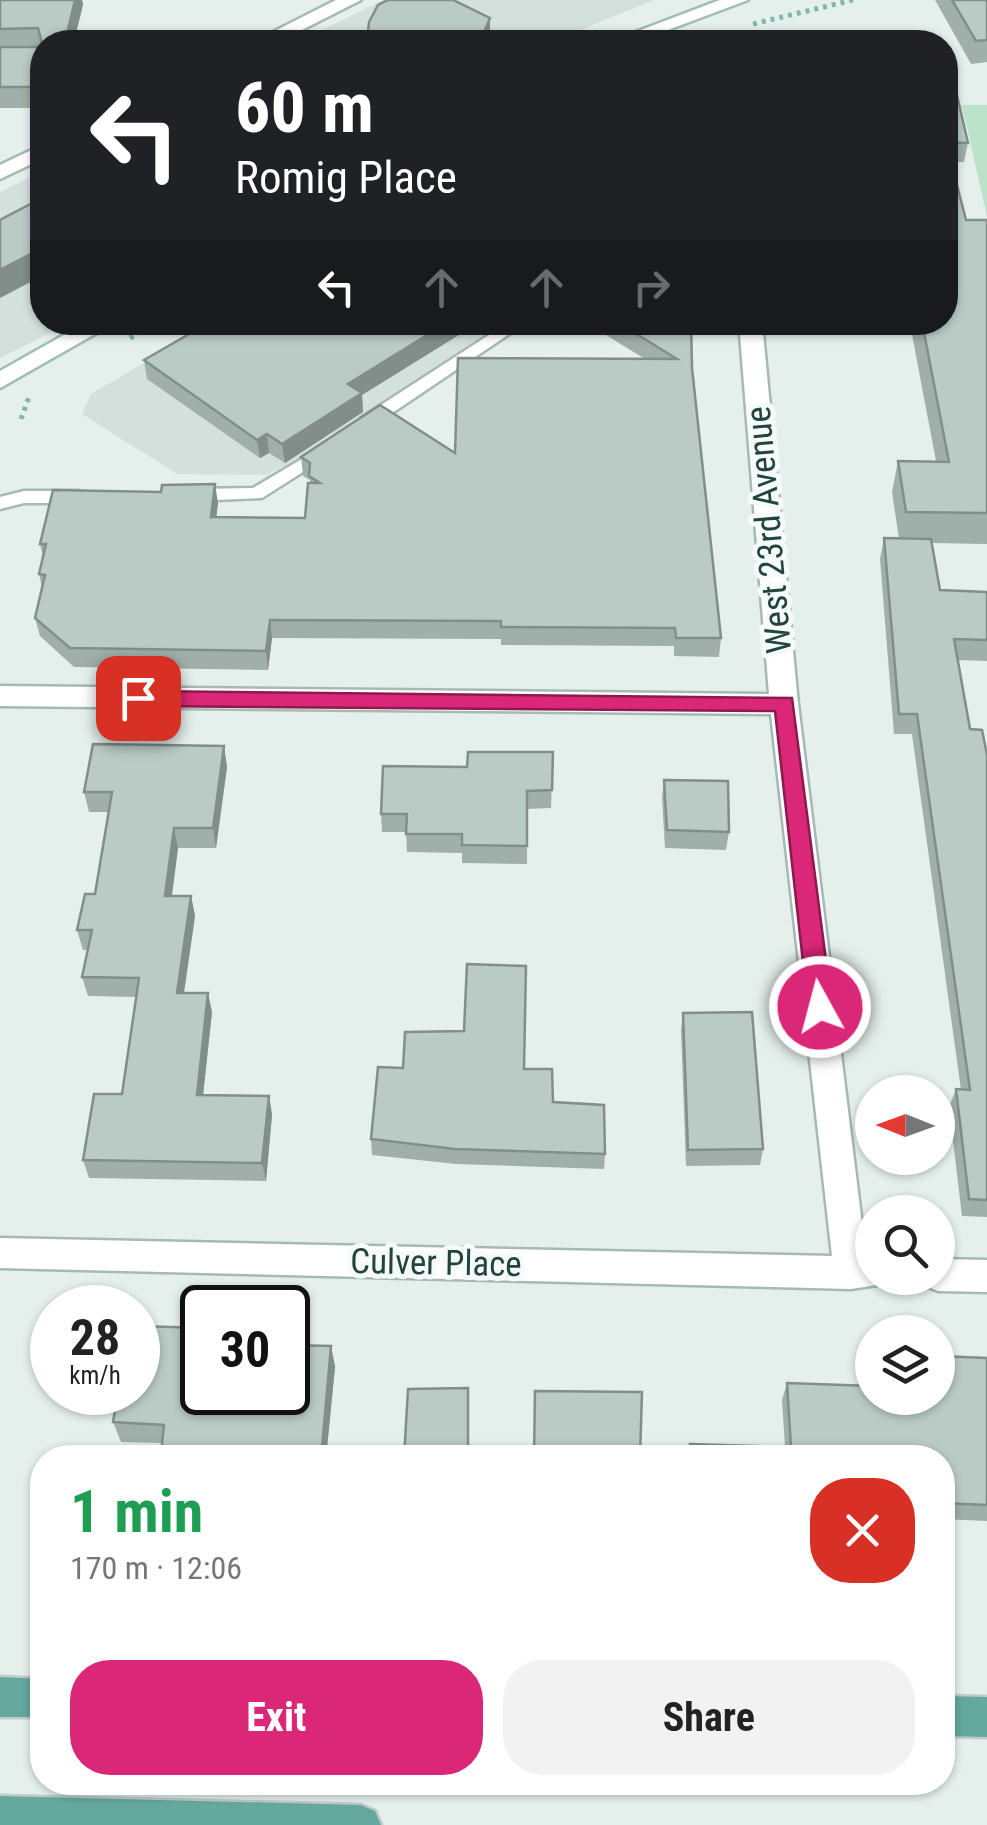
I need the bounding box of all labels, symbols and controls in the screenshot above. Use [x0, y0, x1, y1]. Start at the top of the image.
text: 60 m [235, 67, 374, 149]
icon: left [70, 70, 200, 200]
text: Romig Place [235, 151, 457, 204]
icon: left [309, 260, 364, 315]
icon: ahead [414, 260, 469, 315]
icon: ahead [519, 260, 574, 315]
icon: right [624, 260, 679, 315]
street label: West 23rd Avenue [738, 405, 800, 655]
pin [96, 656, 181, 741]
icon: arrive [111, 671, 166, 726]
position arrow [768, 955, 872, 1059]
north arrow [855, 1075, 955, 1175]
map controls [855, 1075, 955, 1415]
button: search [855, 1195, 955, 1295]
street label: Culver Place [350, 1241, 522, 1285]
speed limit sign: 30 [180, 1285, 310, 1415]
text: 28 [70, 1309, 120, 1367]
button: layers [855, 1315, 955, 1415]
text: km/h [69, 1361, 121, 1390]
text: 1 min [70, 1476, 203, 1547]
button: close [810, 1478, 915, 1583]
text: 170 m · 12:06 [70, 1549, 242, 1587]
button: Exit [70, 1660, 483, 1775]
button: Share [503, 1660, 915, 1775]

